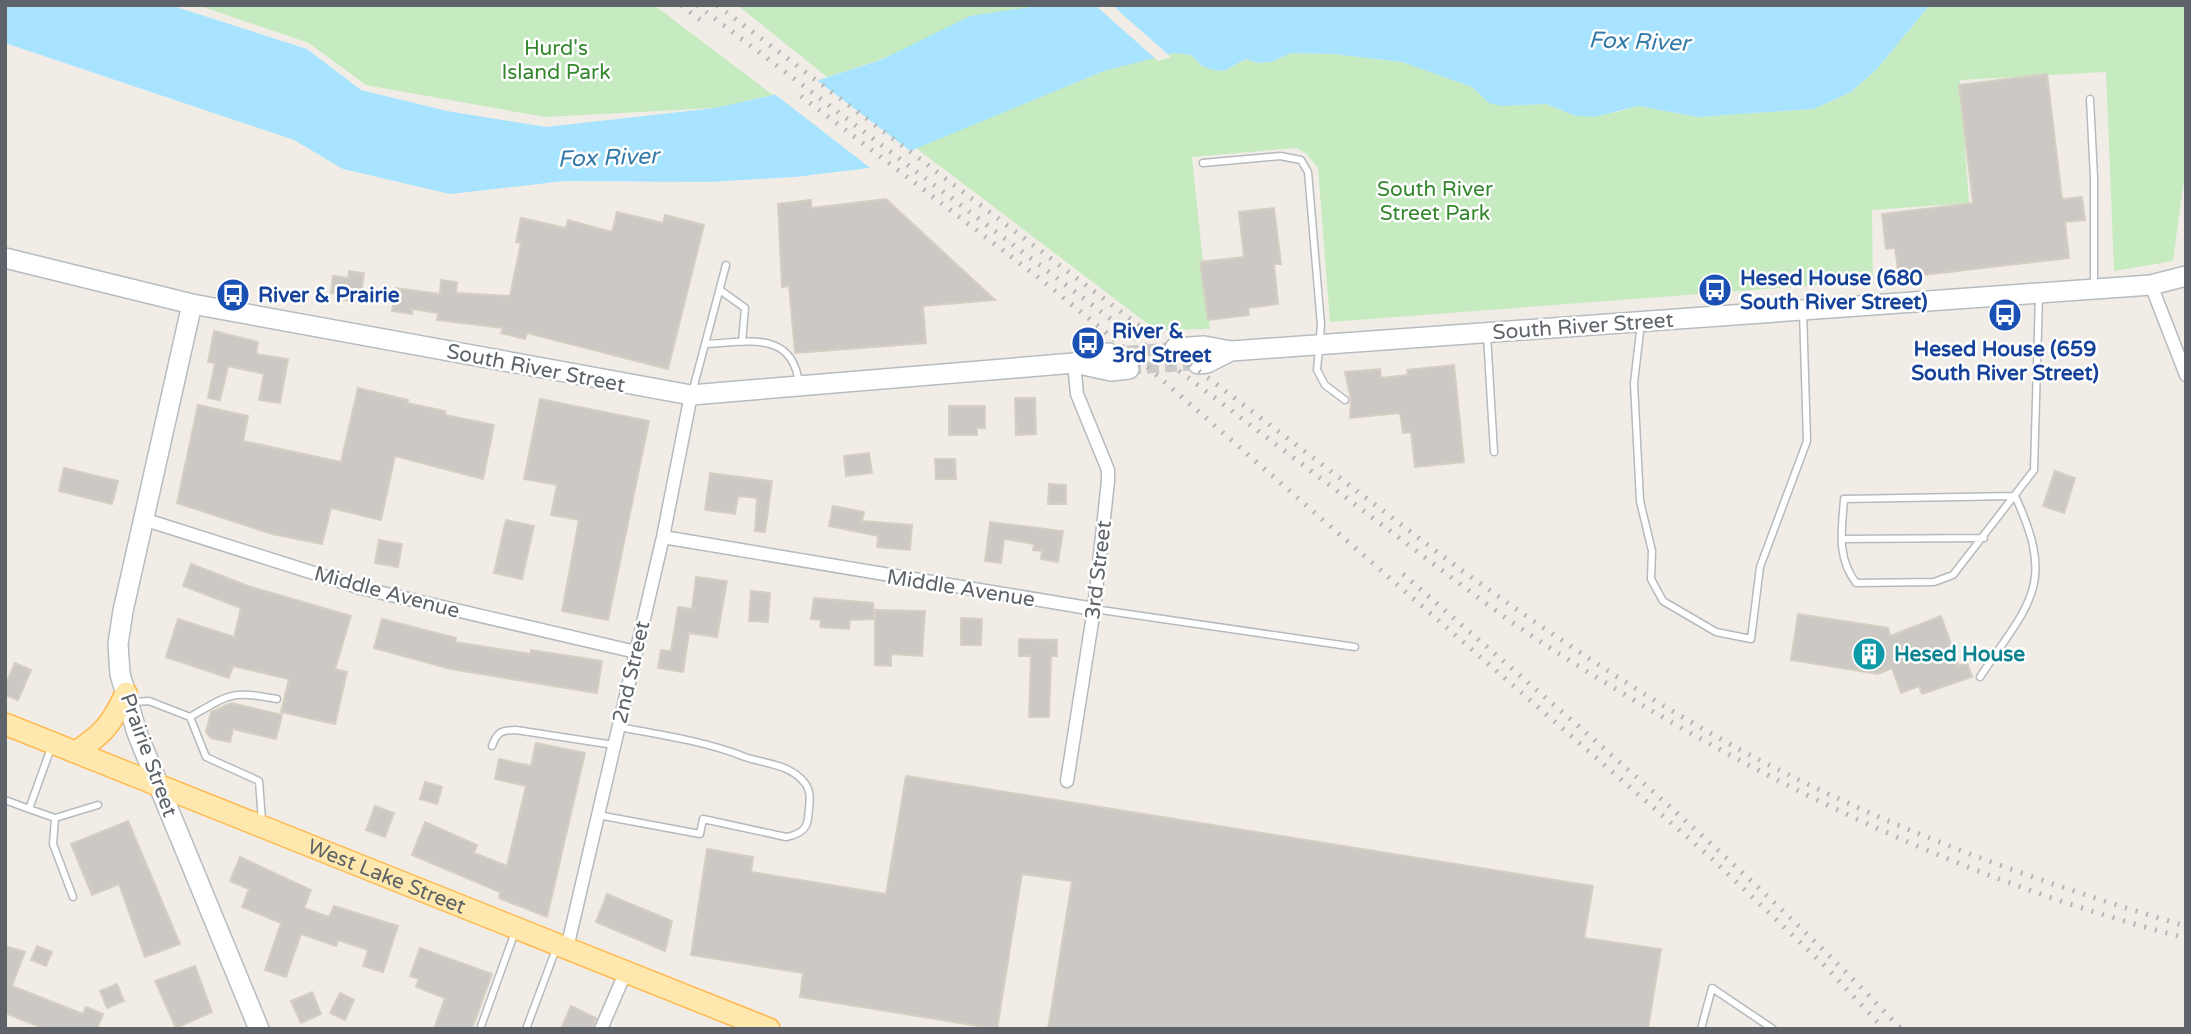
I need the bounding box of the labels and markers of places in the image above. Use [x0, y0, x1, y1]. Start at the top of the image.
place label: Hesed House (680 South River Street) [1740, 266, 1928, 315]
bus stop icon: Hesed House (680 South River Street) [1696, 271, 1734, 309]
bus stop icon: River & Prairie [214, 276, 252, 314]
place label: River & Prairie [258, 283, 400, 308]
bus stop icon: Hesed House (659 South River Street) [1986, 296, 2024, 334]
place label: River & 3rd Street [1112, 319, 1212, 368]
bus stop icon: River & 3rd Street [1069, 324, 1107, 362]
place label: Hesed House (659 South River Street) [1911, 337, 2099, 386]
building icon: Hesed House [1850, 635, 1888, 673]
place label: Hesed House [1894, 642, 2025, 667]

